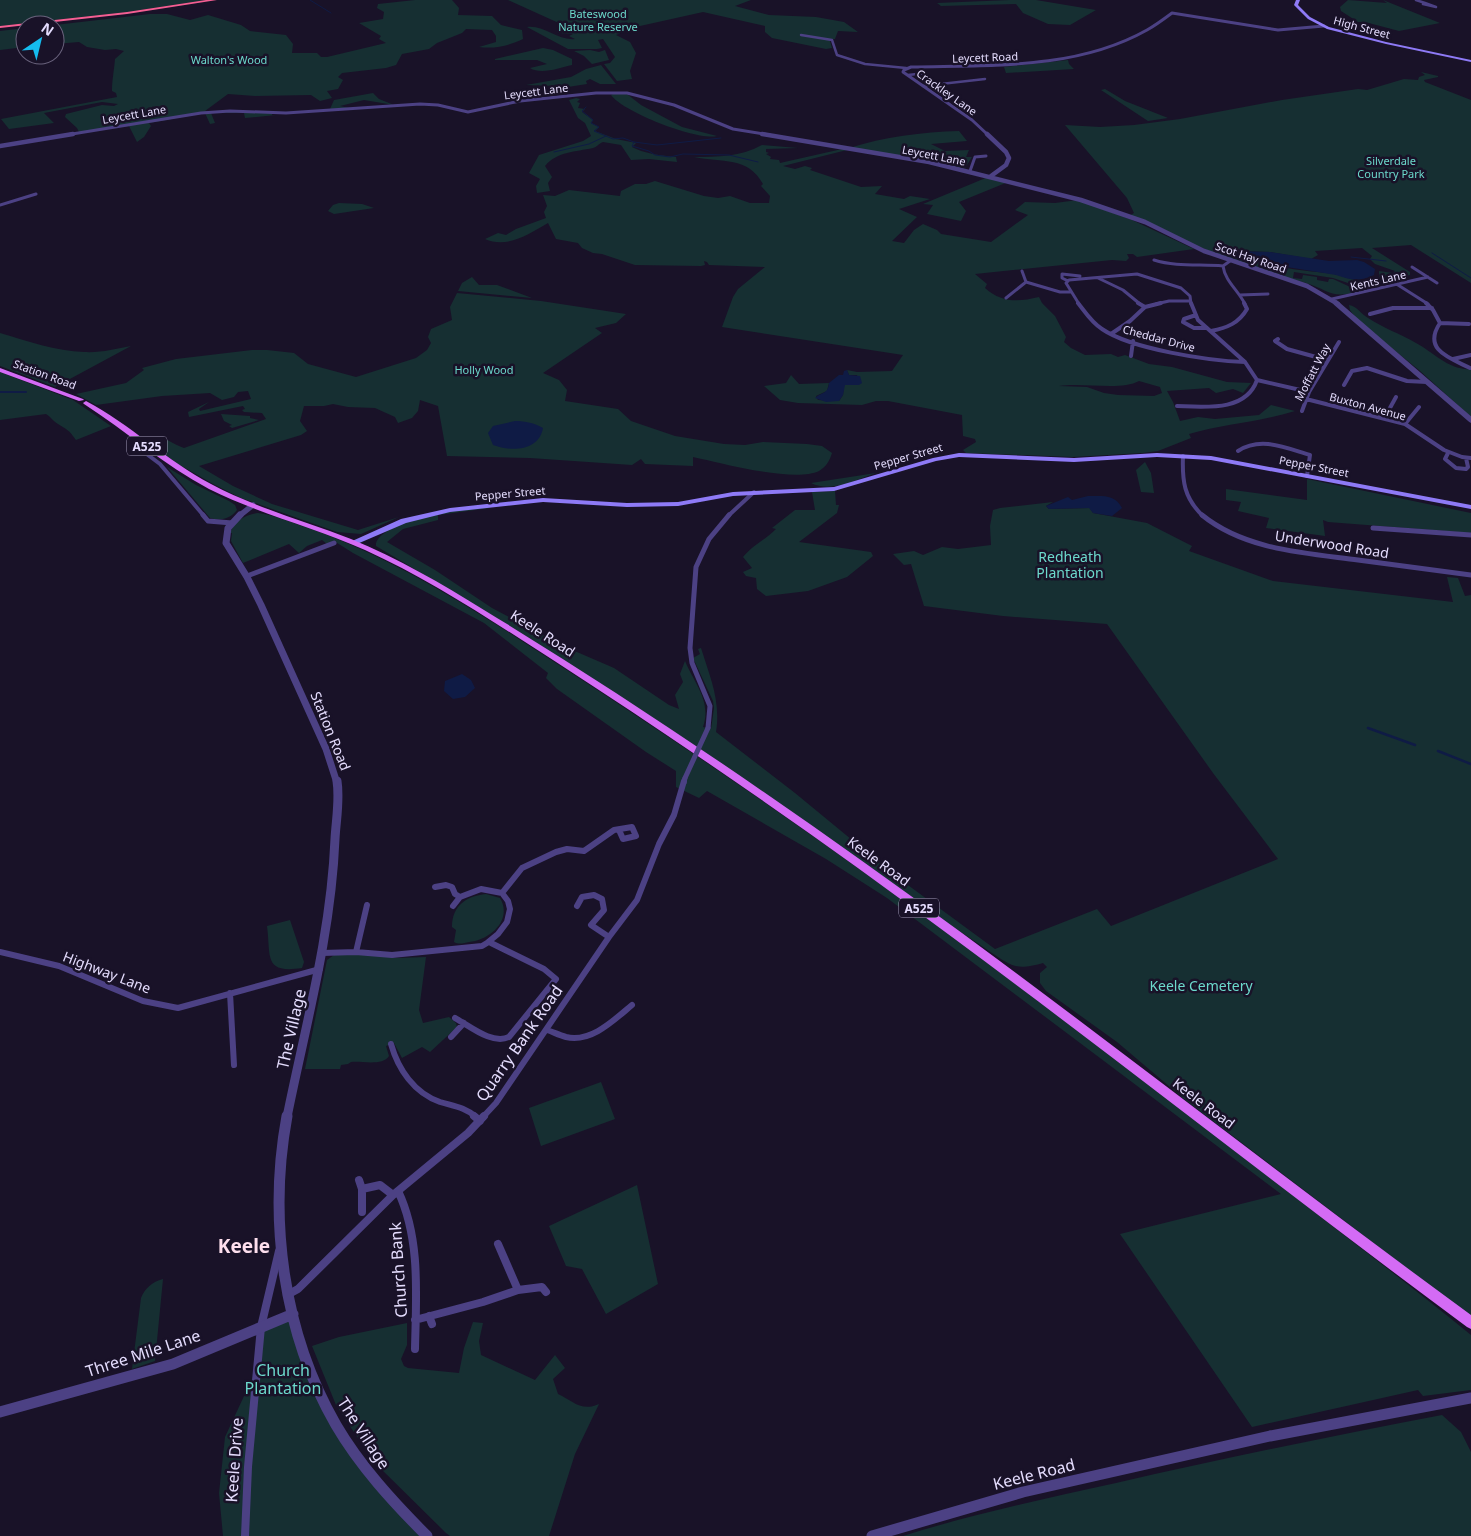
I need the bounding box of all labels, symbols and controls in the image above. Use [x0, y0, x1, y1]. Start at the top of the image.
park label: Bateswood Nature Reserve [558, 6, 638, 34]
street label: High Street [1332, 12, 1392, 42]
north arrow [15, 15, 65, 65]
text: N [38, 18, 58, 40]
street label: Leycett Road [952, 48, 1018, 66]
park label: Walton's Wood [191, 52, 267, 67]
street label: Crackley Lane [914, 66, 980, 118]
street label: Leycett Lane [503, 80, 569, 102]
street label: Leycett Lane [101, 101, 167, 127]
street label: Leycett Lane [901, 141, 967, 169]
park label: Silverdale Country Park [1357, 153, 1425, 181]
street label: Scot Hay Road [1214, 238, 1288, 276]
street label: Kents Lane [1349, 266, 1407, 294]
street label: Cheddar Drive [1121, 321, 1197, 355]
street label: Moffatt Way [1291, 340, 1334, 403]
street label: Station Road [12, 356, 78, 392]
park label: Holly Wood [454, 362, 514, 377]
street label: Buxton Avenue [1328, 389, 1408, 423]
road number: A525 [127, 436, 167, 456]
street label: Pepper Street [872, 439, 944, 473]
street label: Pepper Street [1278, 452, 1350, 480]
street label: Pepper Street [474, 482, 546, 504]
street label: Underwood Road [1274, 526, 1390, 562]
park label: Redheath Plantation [1036, 547, 1104, 582]
street label: Keele Road [507, 605, 579, 661]
street label: Station Road [307, 689, 355, 773]
street label: Keele Road [844, 832, 914, 890]
road number: A525 [899, 898, 939, 918]
street label: Highway Lane [60, 947, 154, 998]
park label: Keele Cemetery [1149, 976, 1253, 995]
street label: Quarry Bank Road [471, 980, 567, 1106]
street label: The Village [271, 987, 311, 1071]
street label: Keele Road [1169, 1073, 1239, 1133]
street label: Church Bank [384, 1221, 412, 1319]
district label: Keele [218, 1233, 270, 1259]
street label: Three Mile Lane [83, 1324, 203, 1382]
park label: Church Plantation [245, 1359, 321, 1399]
street label: The Village [332, 1393, 396, 1473]
street label: Keele Drive [220, 1417, 248, 1503]
street label: Keele Road [991, 1453, 1077, 1495]

